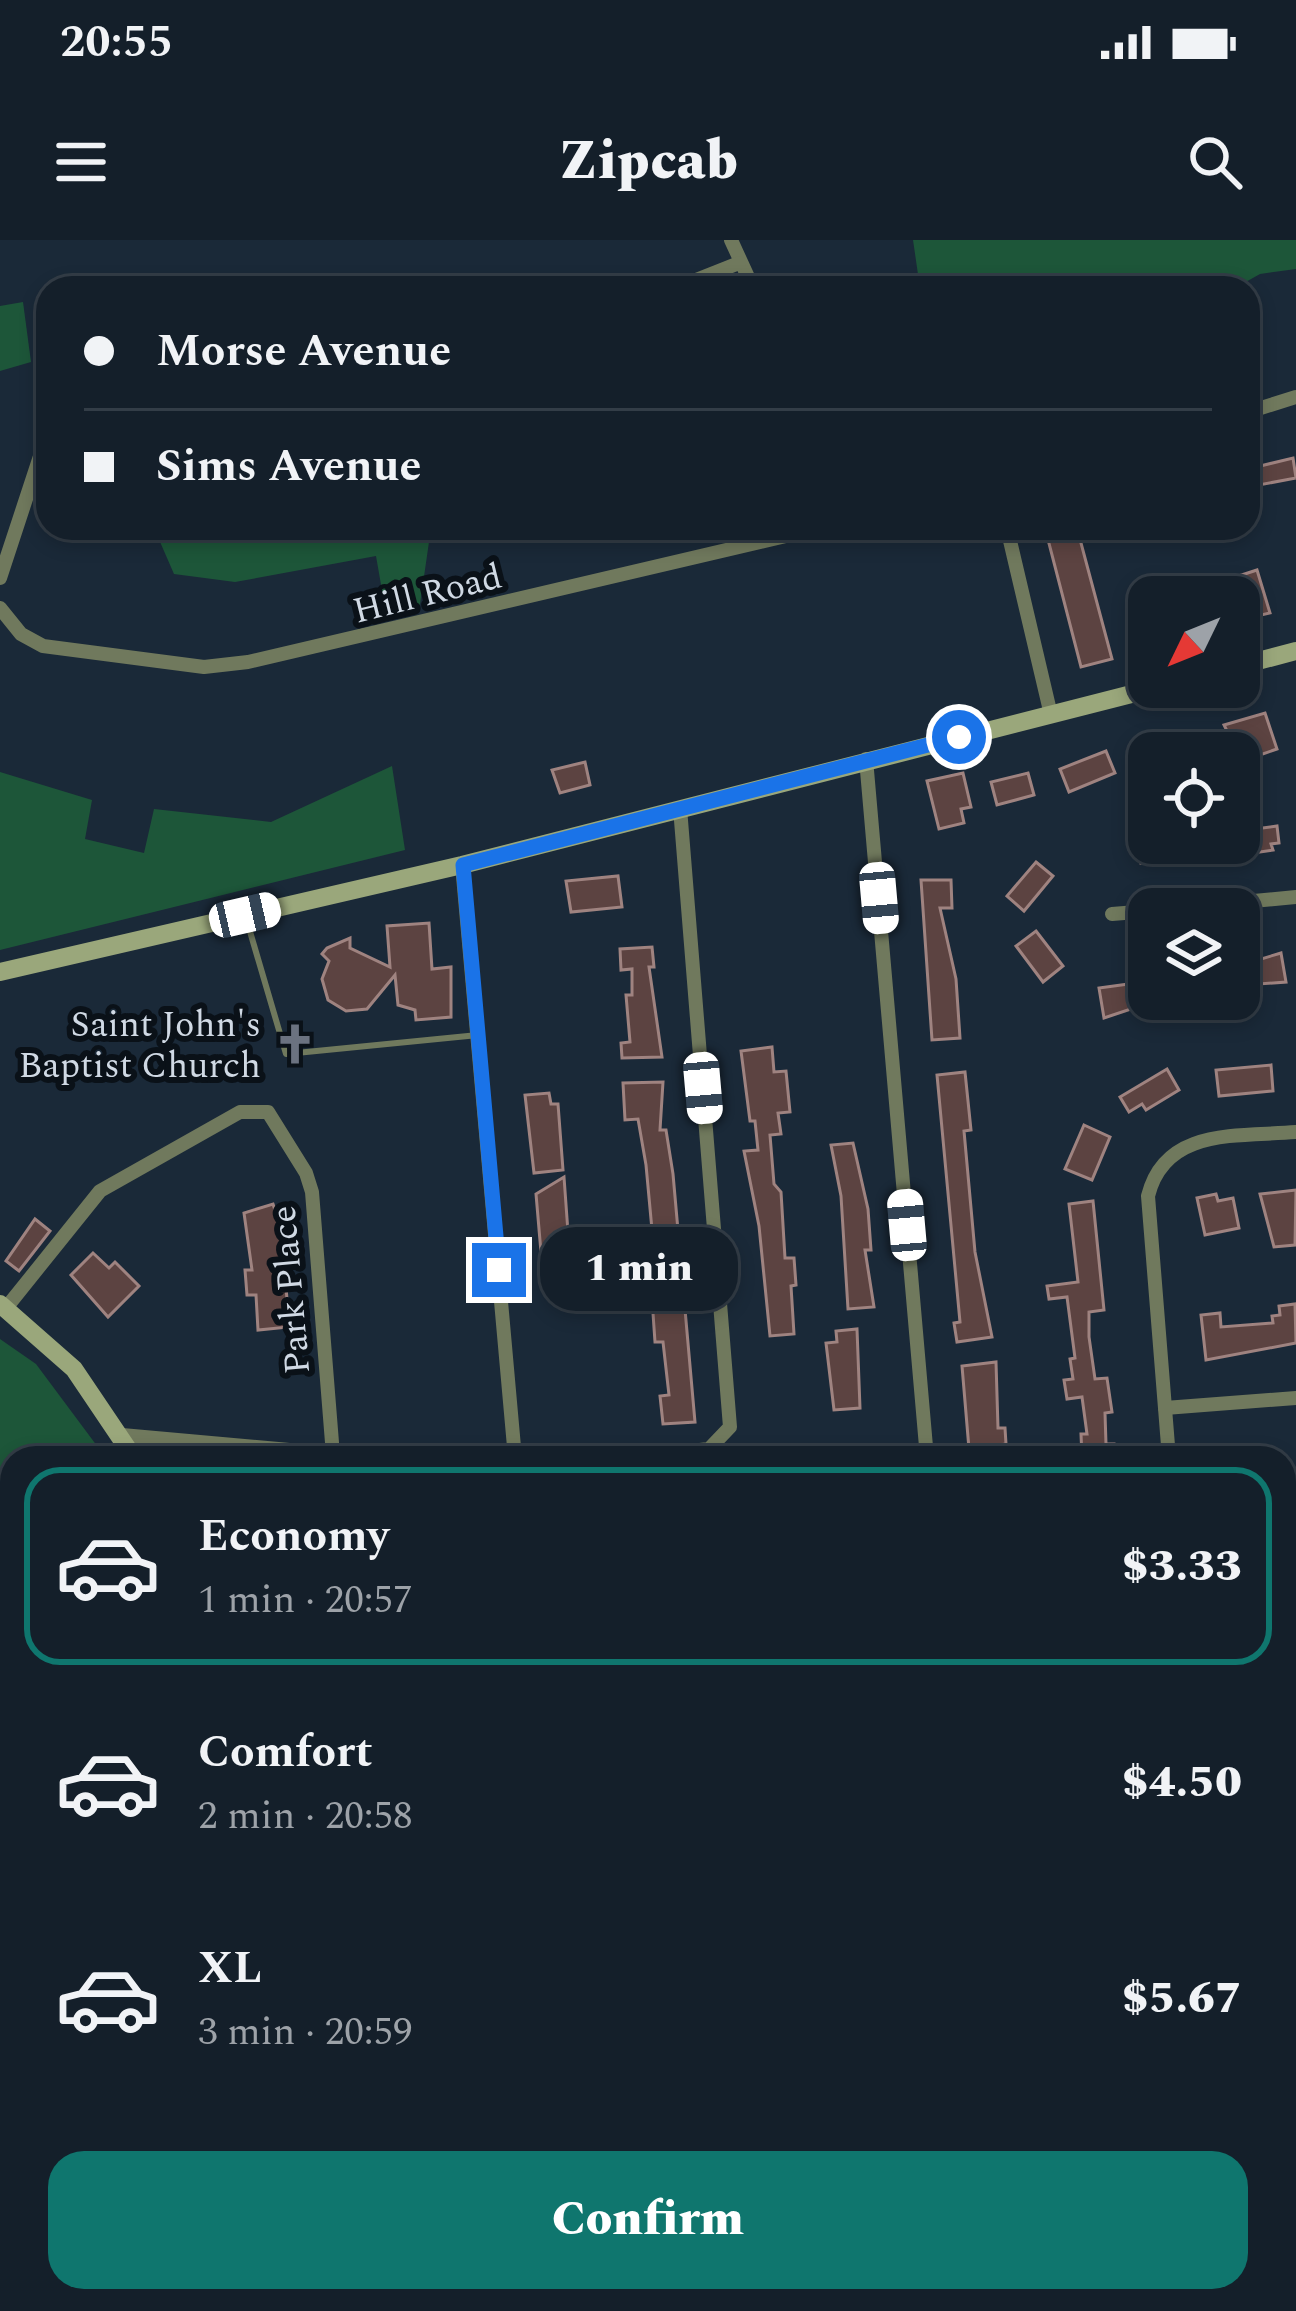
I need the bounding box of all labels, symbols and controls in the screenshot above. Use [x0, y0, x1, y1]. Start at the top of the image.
text: 20:55 [60, 8, 173, 77]
text: Zipcab [558, 121, 738, 203]
icon: menu [48, 129, 114, 195]
icon: search [1182, 129, 1248, 195]
text: Morse Avenue [156, 317, 451, 386]
text: Sims Avenue [156, 432, 422, 501]
street label: Hill Road [347, 549, 508, 639]
north arrow [1128, 576, 1260, 708]
map controls [1128, 576, 1260, 1020]
route start [932, 710, 986, 764]
button: locate [1128, 732, 1260, 864]
car [858, 861, 900, 935]
button: layers [1128, 888, 1260, 1020]
car [206, 889, 284, 941]
place label: Saint John's Baptist Church [19, 998, 261, 1094]
church icon: Saint John's Baptist Church [272, 1021, 318, 1067]
car [682, 1051, 724, 1125]
car [886, 1188, 928, 1262]
street label: Park Place [257, 1203, 326, 1376]
callout: 1 min [541, 1228, 739, 1312]
text: 1 min [585, 1239, 693, 1298]
route end [472, 1243, 526, 1297]
text: Economy [198, 1502, 389, 1571]
icon: car [54, 1512, 162, 1620]
text: $3.33 [1121, 1532, 1242, 1601]
text: 1 min · 20:57 [198, 1571, 413, 1630]
text: Comfort [198, 1718, 373, 1787]
icon: car [54, 1728, 162, 1836]
text: $4.50 [1121, 1748, 1242, 1817]
text: 2 min · 20:58 [198, 1787, 413, 1846]
text: XL [198, 1934, 262, 2003]
icon: car [54, 1944, 162, 2052]
text: $5.67 [1121, 1964, 1242, 2033]
text: 3 min · 20:59 [198, 2003, 413, 2062]
button: Confirm [48, 2151, 1248, 2289]

